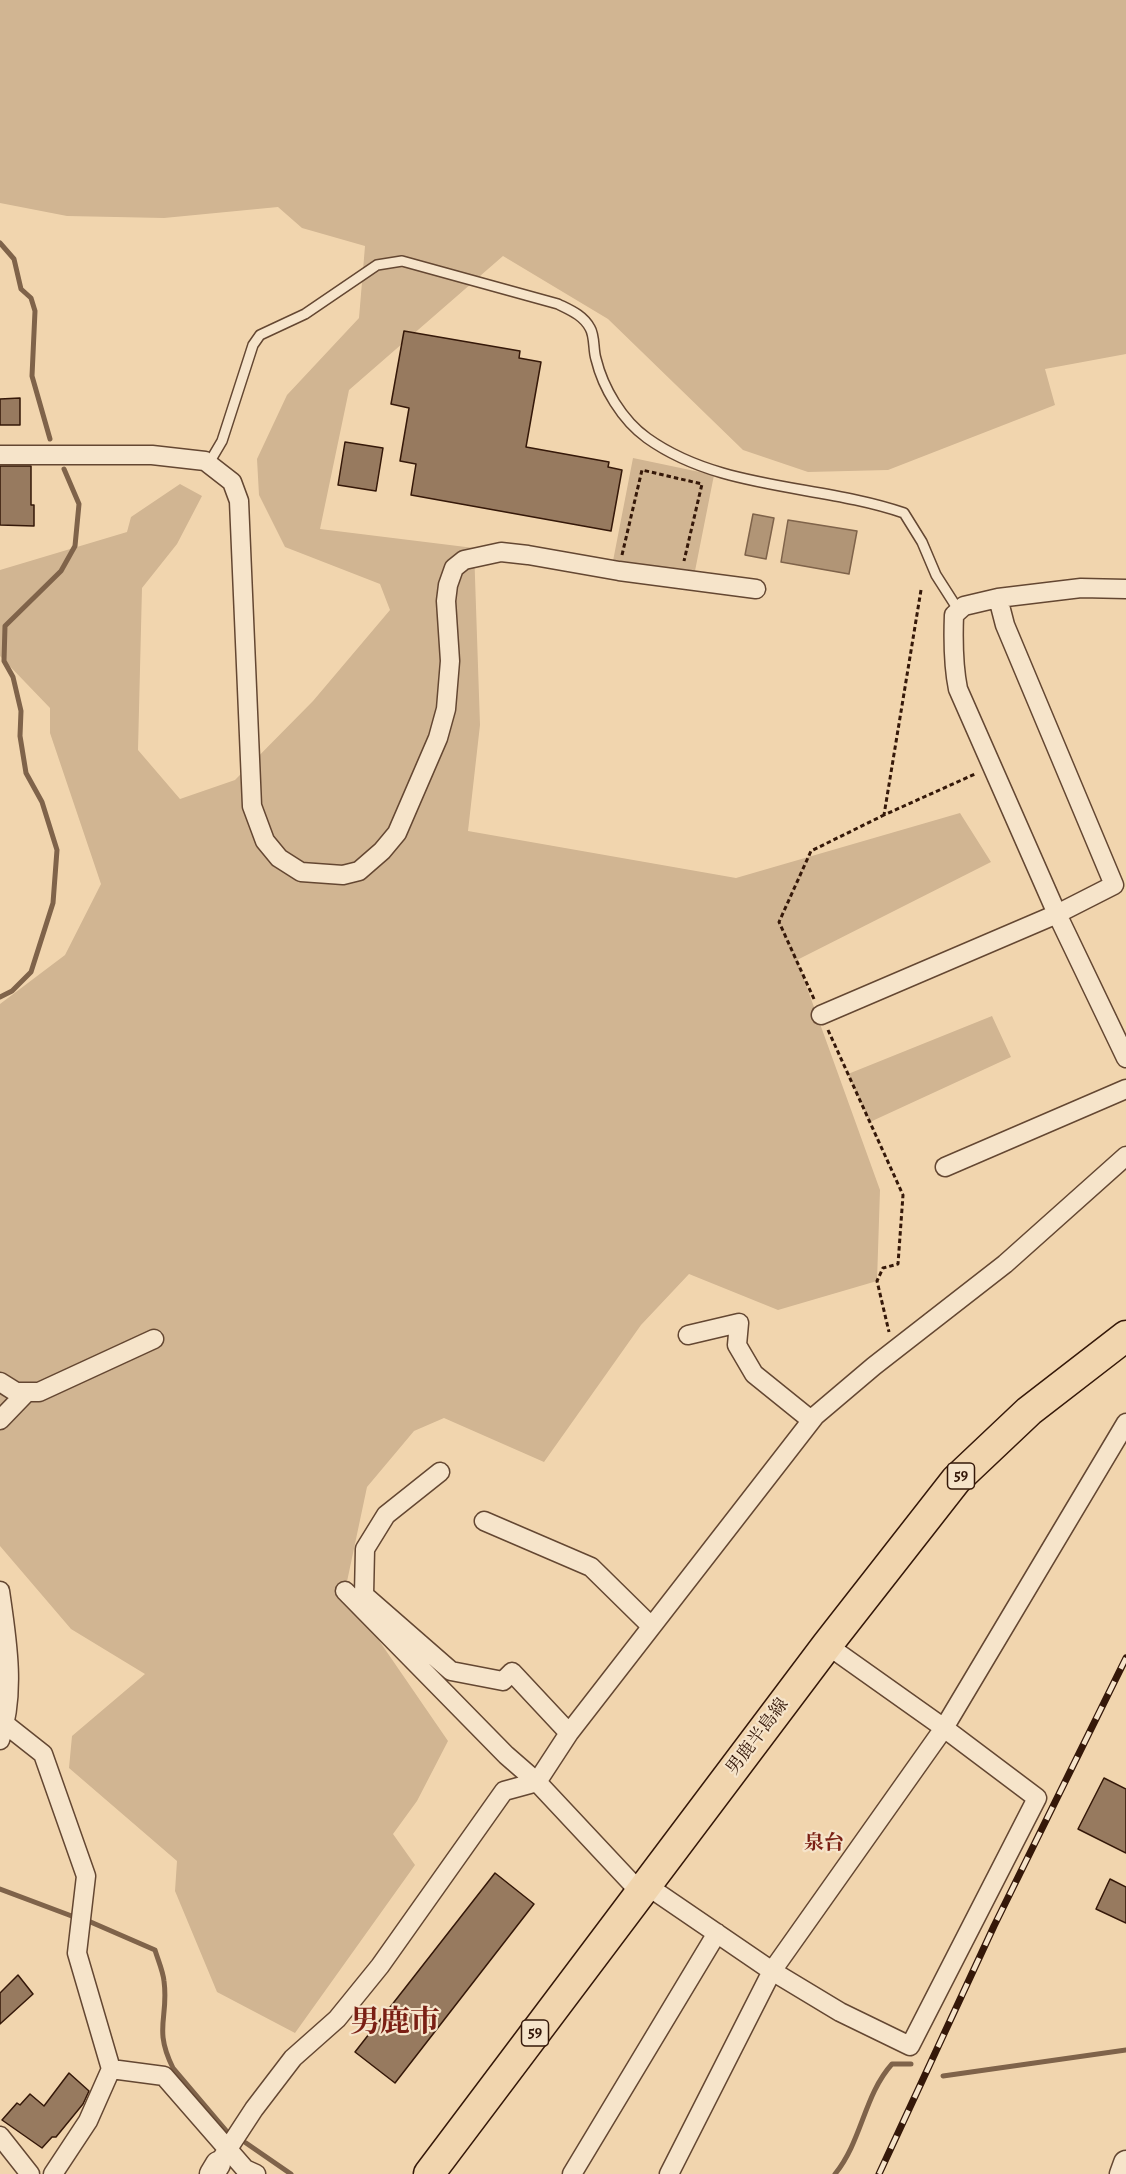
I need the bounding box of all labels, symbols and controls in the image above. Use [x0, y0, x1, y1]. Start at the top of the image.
road number: 59 [948, 1463, 974, 1489]
street label: 男鹿半島線 [722, 1695, 794, 1779]
district label: 泉台 [804, 1832, 844, 1856]
district label: 男鹿市 [350, 2006, 440, 2042]
road number: 59 [522, 2020, 548, 2046]

